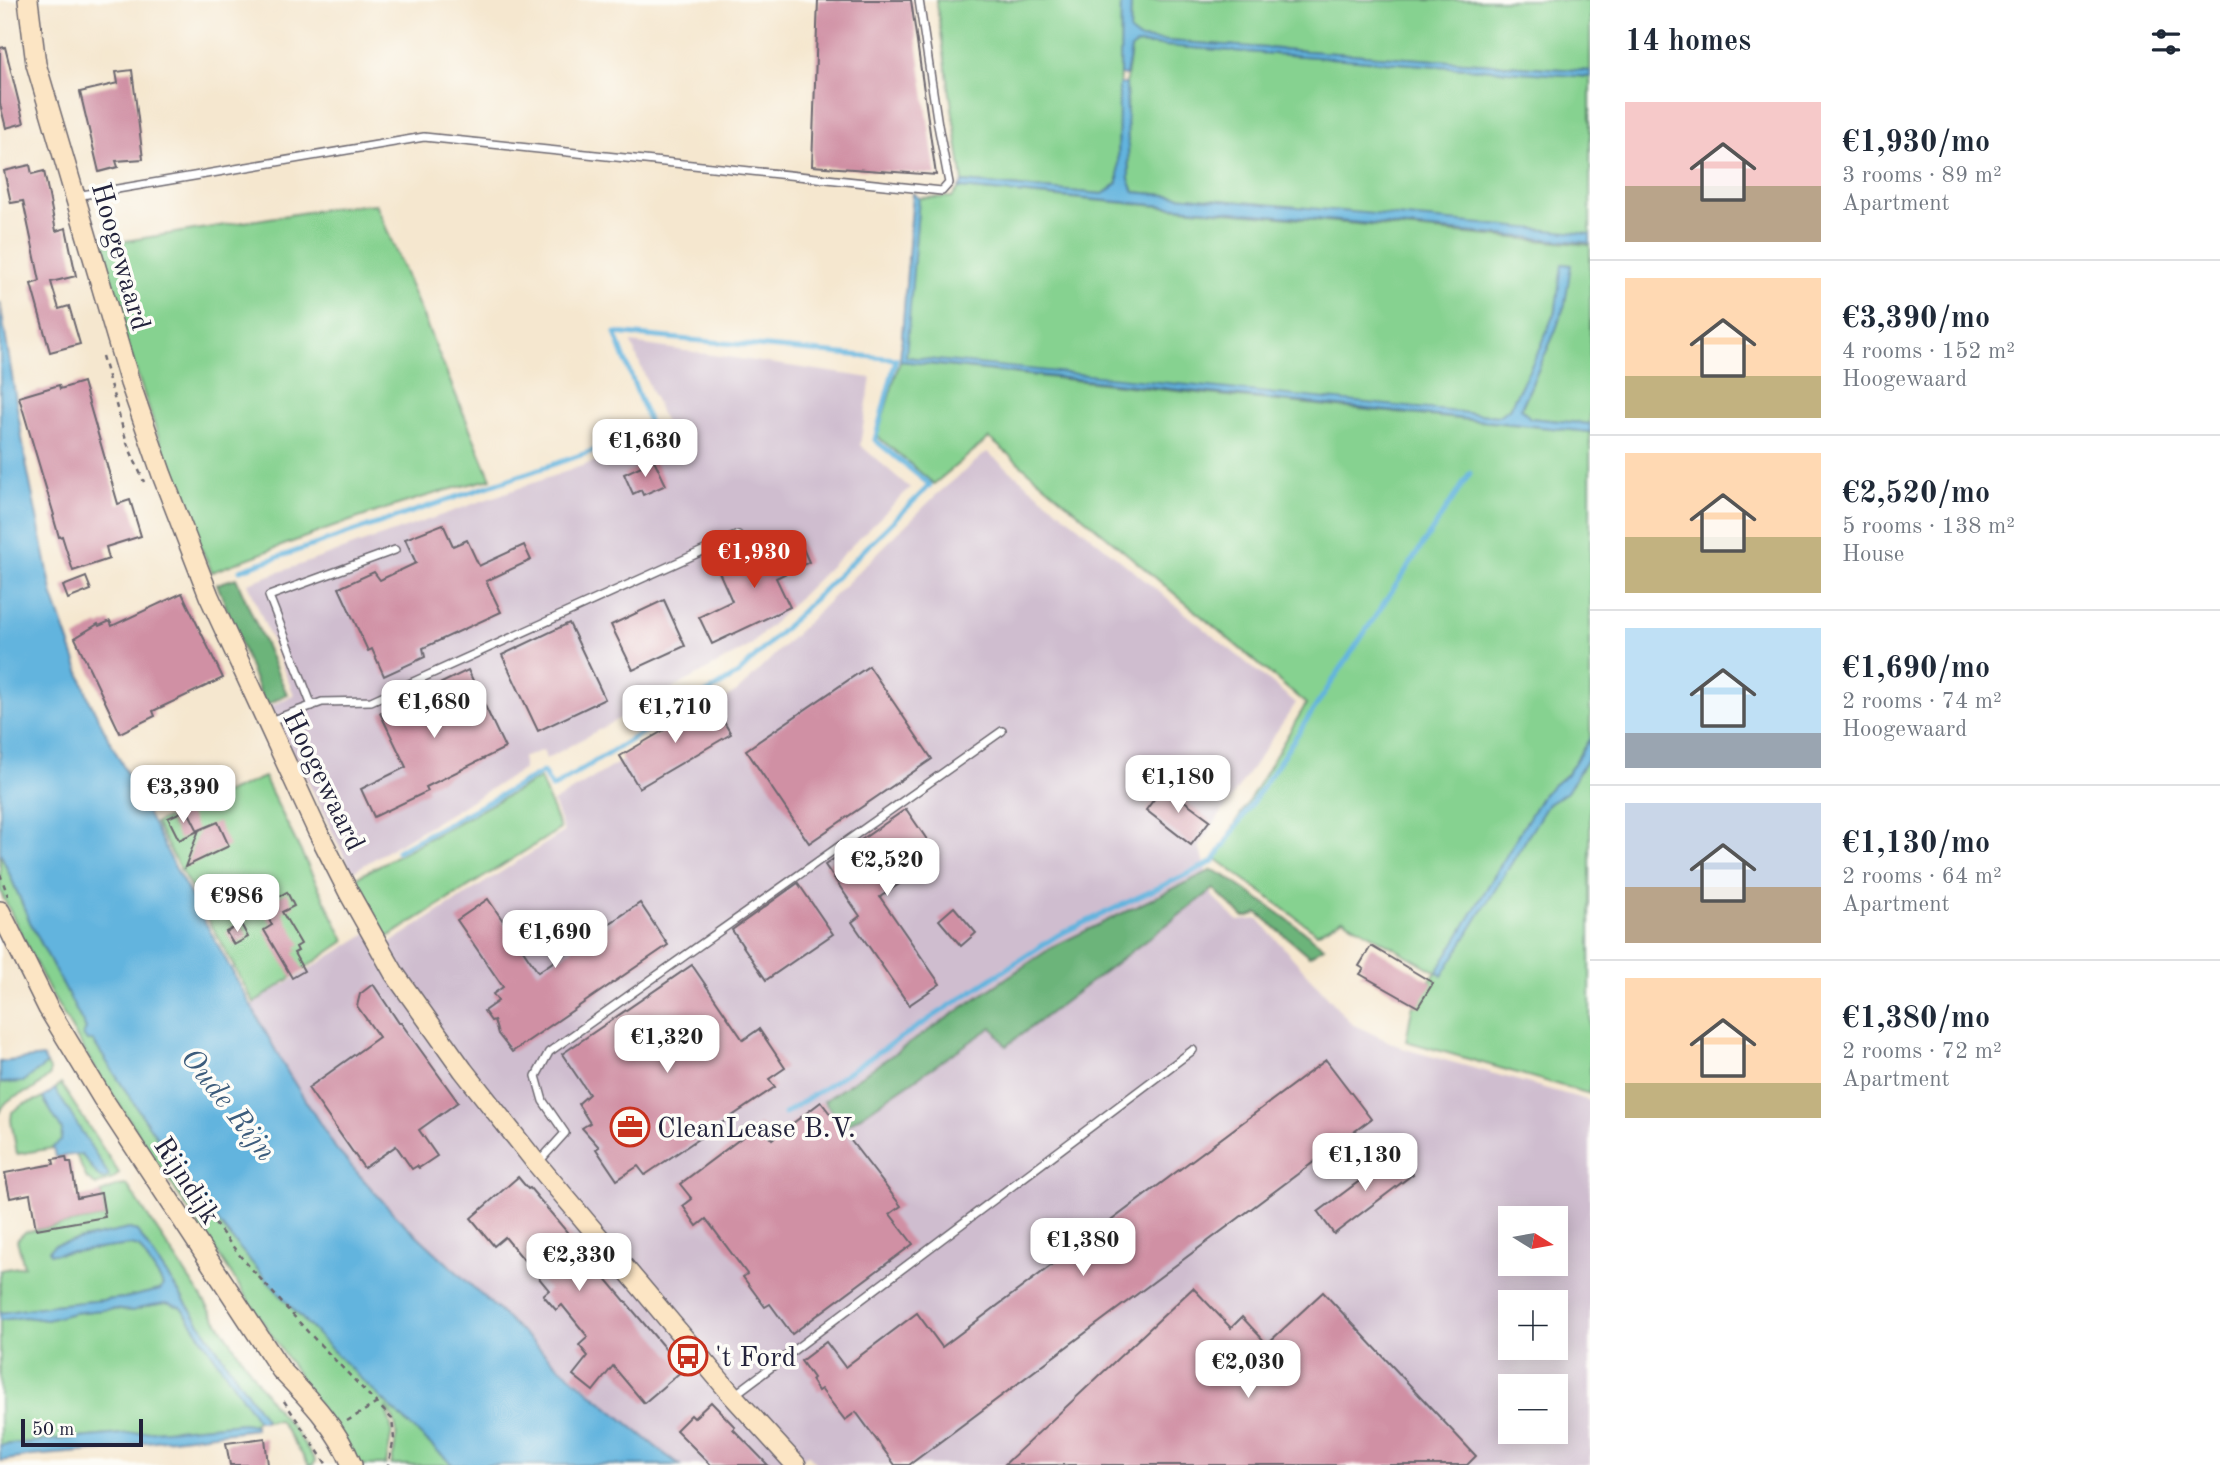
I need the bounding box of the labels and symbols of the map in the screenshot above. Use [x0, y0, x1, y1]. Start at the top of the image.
street label: Hoogewaard [85, 180, 154, 334]
pin: €1,630 [588, 420, 702, 479]
pin: €1,930 [697, 530, 811, 590]
pin: €1,680 [377, 680, 491, 740]
pin: €1,710 [618, 686, 732, 745]
street label: Hoogewaard [276, 707, 368, 856]
pin: €1,180 [1121, 756, 1235, 815]
pin: €3,390 [126, 766, 240, 825]
pin: €2,520 [830, 838, 944, 898]
pin: €986 [196, 874, 278, 934]
pin: €1,690 [498, 911, 612, 970]
pin: €1,320 [610, 1016, 724, 1075]
water label: Oude Rijn [174, 1043, 280, 1167]
office icon: CleanLease B.V. [609, 1106, 651, 1148]
place label: CleanLease B.V. [657, 1116, 856, 1144]
street label: Rijndijk [147, 1133, 224, 1230]
pin: €1,130 [1308, 1134, 1422, 1193]
north arrow [1498, 1206, 1568, 1276]
pin: €1,380 [1026, 1218, 1140, 1278]
pin: €2,330 [522, 1234, 636, 1293]
bus stop icon: 't Ford [667, 1335, 709, 1377]
pin: €2,030 [1191, 1340, 1305, 1400]
place label: 't Ford [715, 1345, 796, 1373]
scale bar [21, 1416, 144, 1448]

